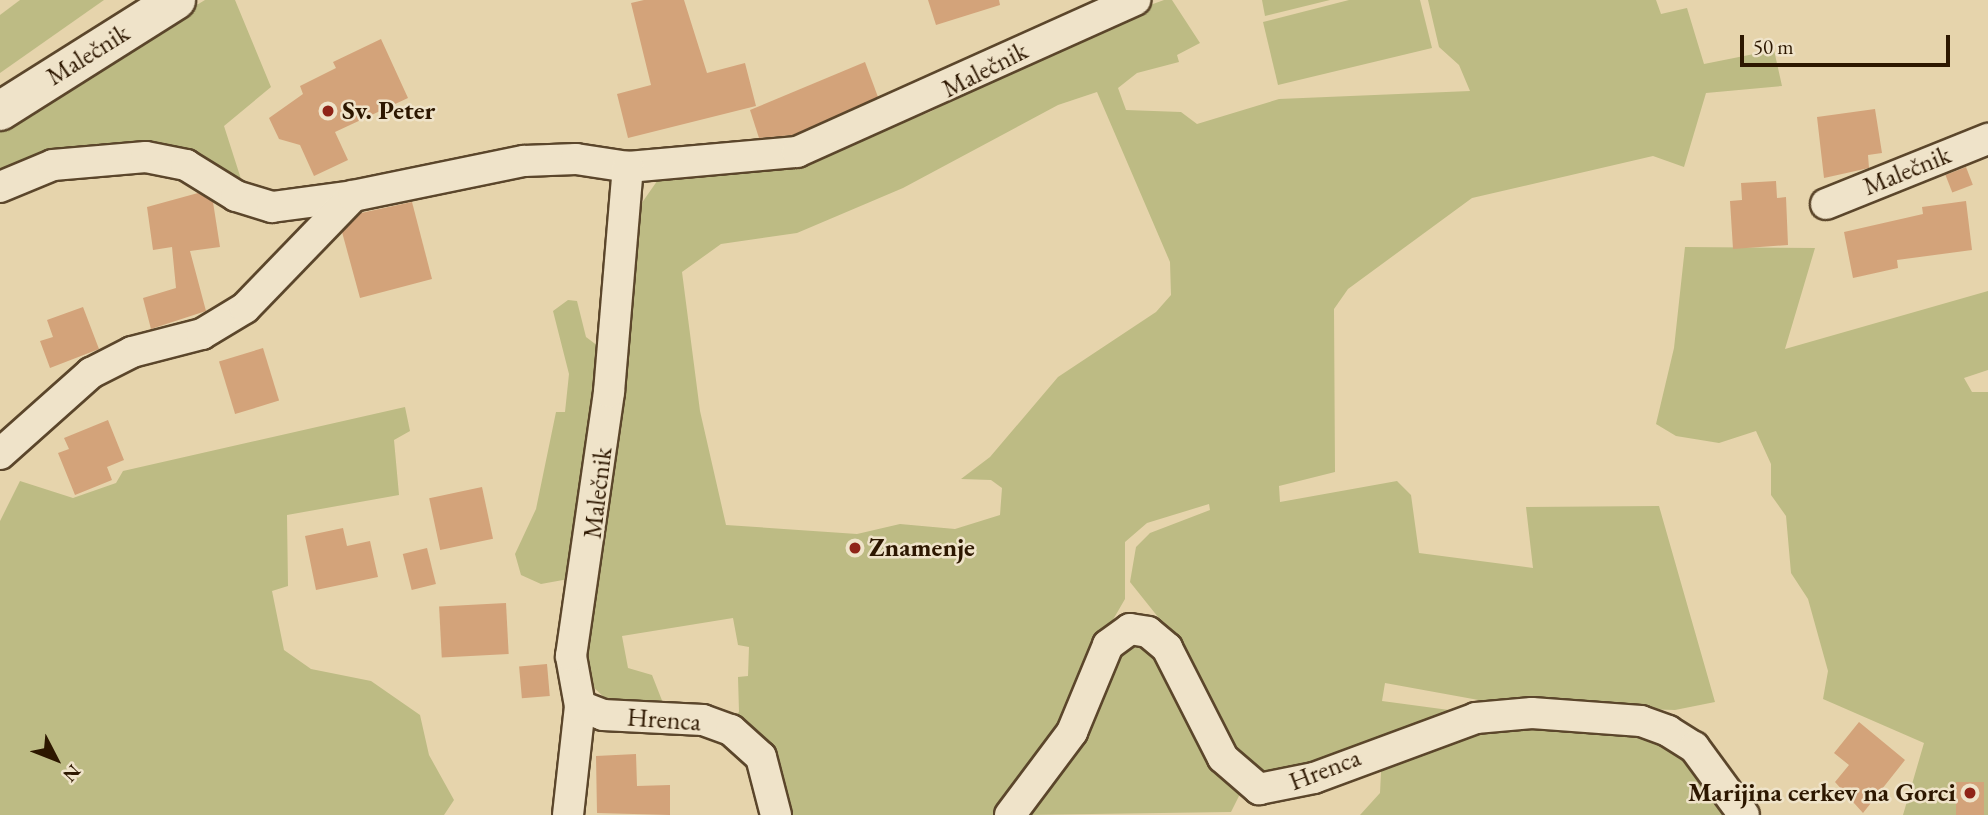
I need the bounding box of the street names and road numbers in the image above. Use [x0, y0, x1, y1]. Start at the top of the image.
street label: Malečnik [41, 17, 135, 93]
street label: Malečnik [937, 35, 1033, 105]
street label: Malečnik [1859, 139, 1955, 203]
street label: Malečnik [577, 445, 619, 541]
street label: Hrenca [626, 702, 702, 738]
street label: Hrenca [1285, 742, 1365, 798]

